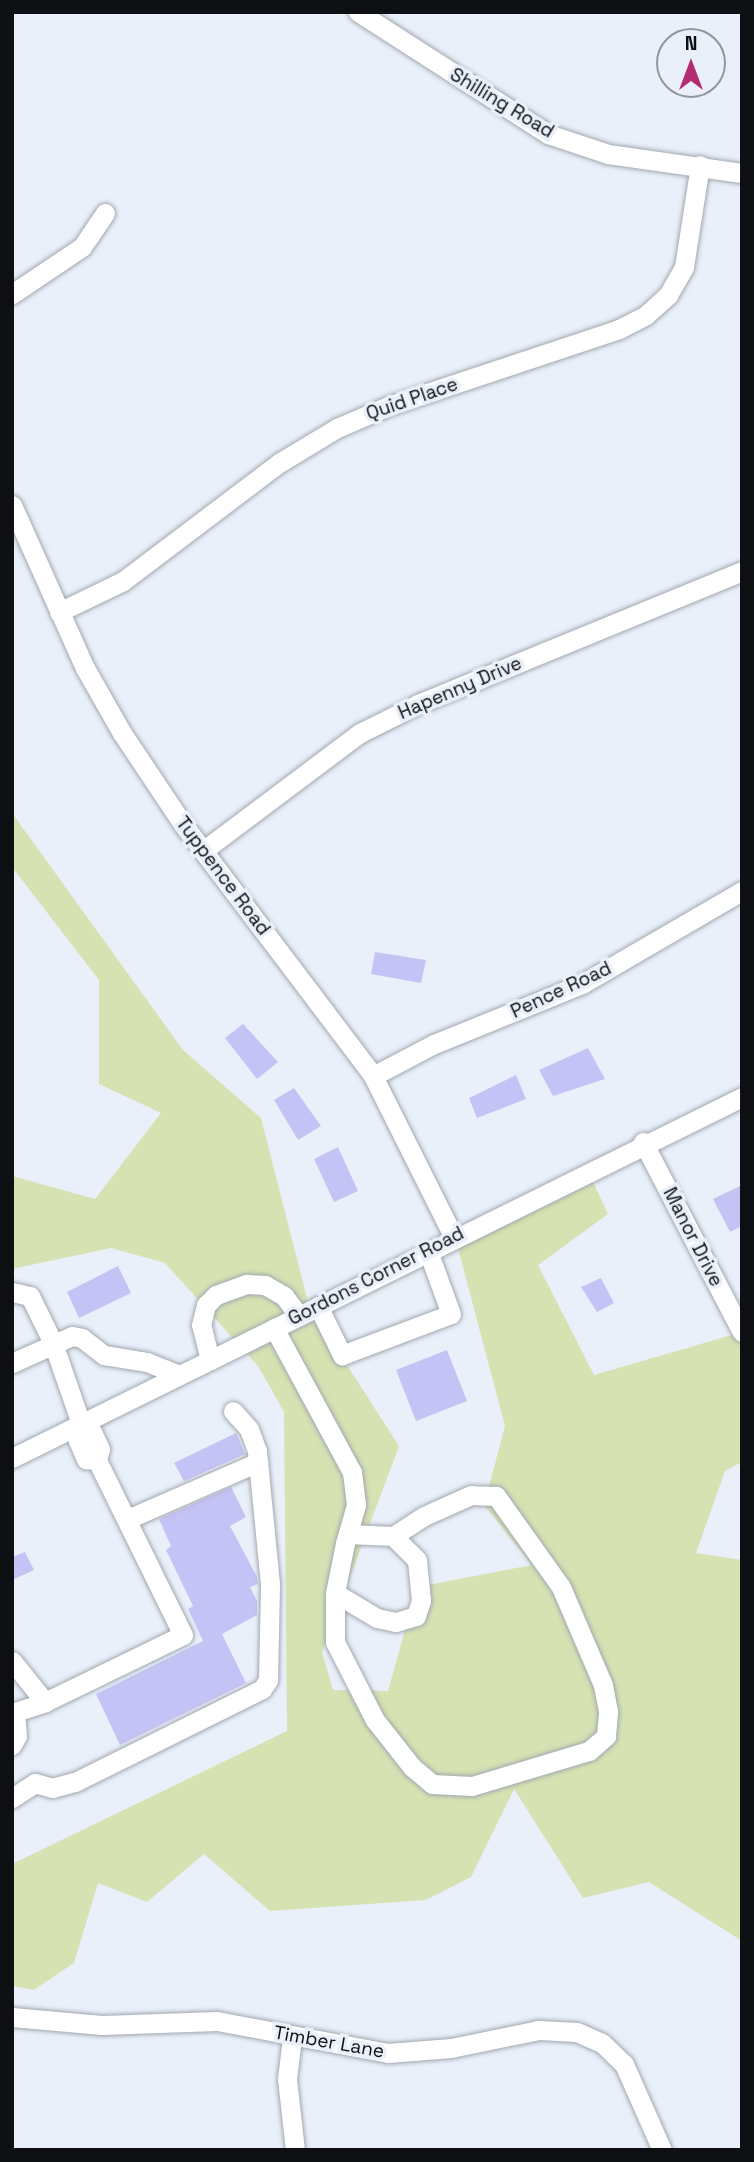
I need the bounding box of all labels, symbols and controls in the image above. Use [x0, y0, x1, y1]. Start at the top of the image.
north arrow [656, 28, 726, 98]
text: N [685, 31, 697, 56]
street label: Shilling Road [446, 63, 558, 143]
street label: Quid Place [363, 373, 461, 425]
street label: Hapenny Drive [395, 652, 525, 724]
street label: Tuppence Road [171, 812, 275, 940]
street label: Pence Road [507, 957, 615, 1023]
street label: Manor Drive [658, 1184, 728, 1290]
street label: Gordons Corner Road [284, 1222, 468, 1330]
street label: Timber Lane [272, 2021, 386, 2063]

